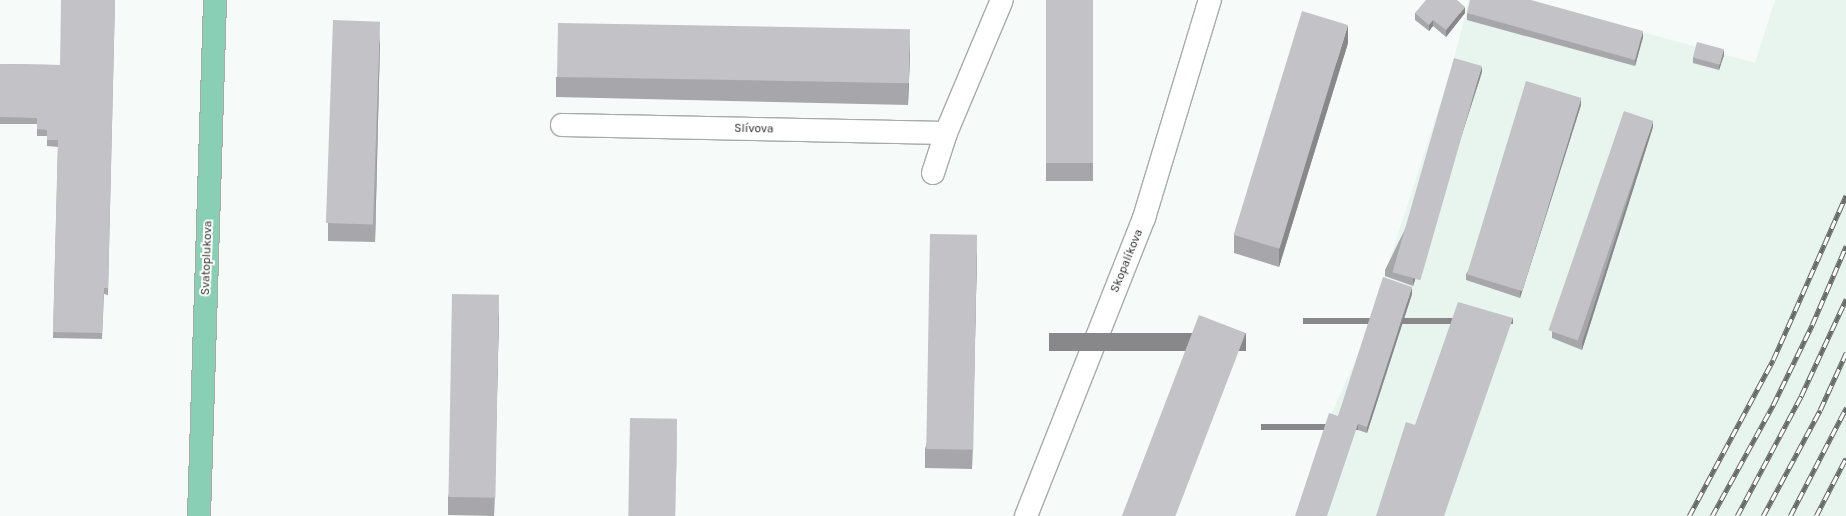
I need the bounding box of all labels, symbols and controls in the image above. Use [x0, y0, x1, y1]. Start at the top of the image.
street label: Slívova [734, 121, 774, 137]
street label: Svatoplukova [199, 220, 215, 296]
street label: Skopalíkova [1108, 227, 1146, 295]

